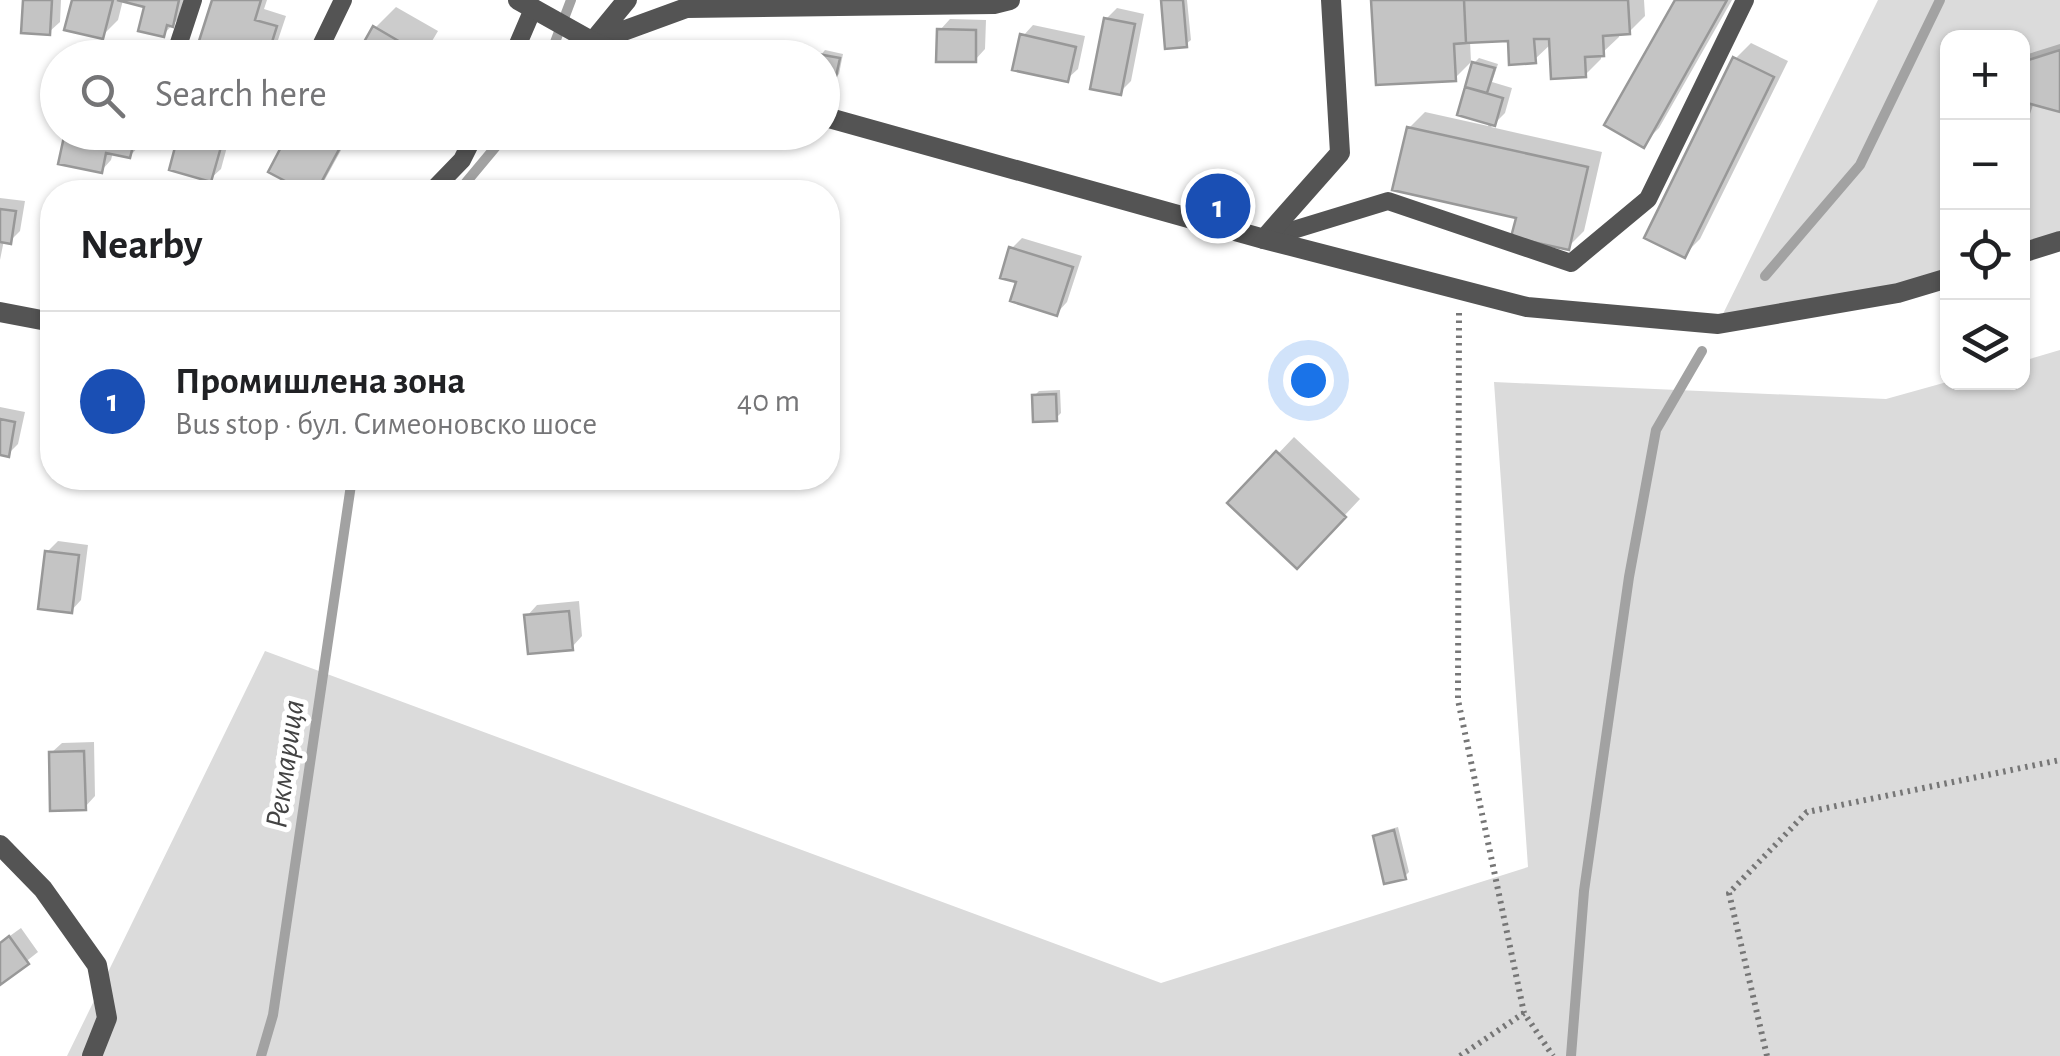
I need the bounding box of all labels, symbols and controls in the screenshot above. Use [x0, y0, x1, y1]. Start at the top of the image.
map controls [1940, 30, 2030, 390]
button: + [1940, 30, 2030, 120]
search box [40, 40, 840, 150]
icon: search [75, 68, 130, 123]
text: Search here [155, 76, 327, 114]
button: − [1940, 120, 2030, 210]
pin: 1 [1186, 168, 1250, 244]
button: locate [1940, 210, 2030, 300]
text: Nearby [80, 224, 203, 266]
button: layers [1940, 300, 2030, 390]
your location [1283, 355, 1334, 406]
text: Промишлена зона [175, 363, 466, 401]
text: 1 [107, 385, 118, 417]
text: 40 m [737, 385, 800, 417]
text: Bus stop · бул. Симеоновско шосе [175, 408, 597, 440]
water label: Рекмарица [260, 698, 311, 830]

